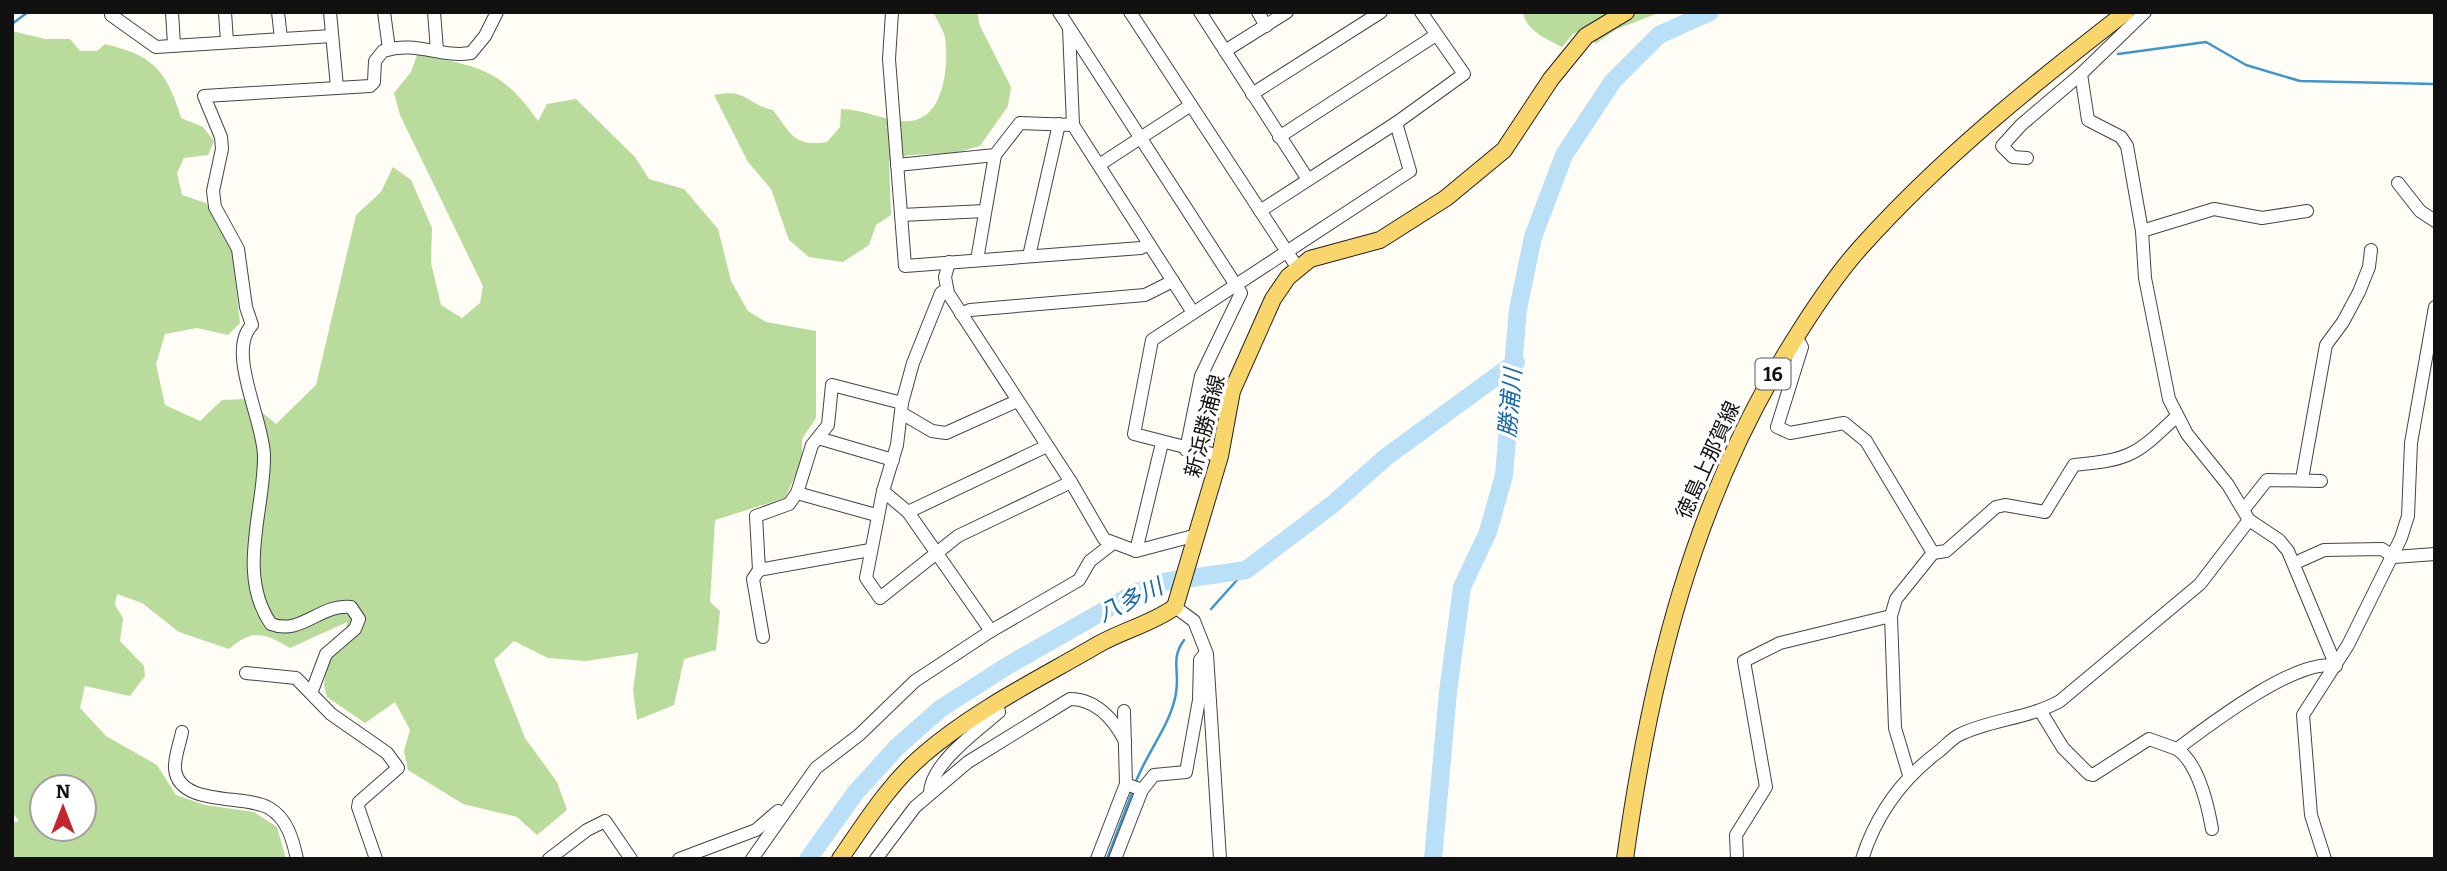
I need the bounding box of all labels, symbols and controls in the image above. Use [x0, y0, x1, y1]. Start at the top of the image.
road number: 16 [1756, 358, 1790, 390]
water label: 勝浦川 [1493, 364, 1527, 439]
street label: 新浜勝浦線 [1180, 372, 1230, 480]
street label: 徳島上那賀線 [1670, 397, 1746, 523]
water label: 八多川 [1093, 571, 1170, 628]
north arrow [28, 773, 98, 843]
text: N [56, 780, 71, 803]

